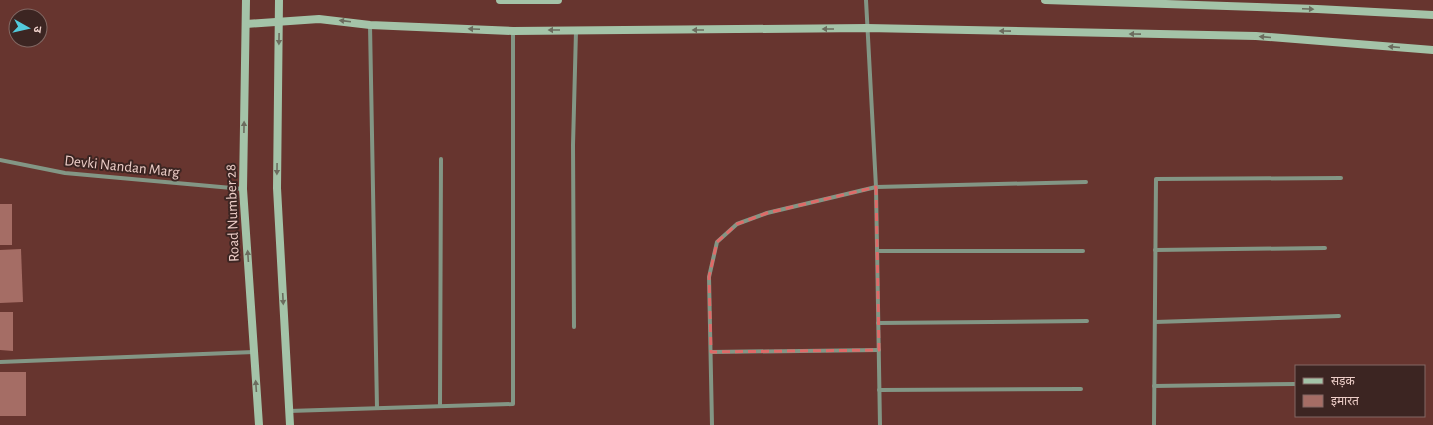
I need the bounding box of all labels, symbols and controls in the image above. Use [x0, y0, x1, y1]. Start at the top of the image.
one-way arrow [1302, 5, 1314, 12]
north arrow [8, 8, 48, 48]
one-way arrow [338, 18, 351, 24]
text: उ [31, 25, 43, 34]
one-way arrow [467, 26, 480, 32]
one-way arrow [821, 26, 834, 32]
one-way arrow [547, 27, 560, 33]
one-way arrow [691, 27, 704, 33]
one-way arrow [998, 28, 1011, 34]
one-way arrow [1128, 31, 1141, 37]
one-way arrow [276, 33, 282, 46]
one-way arrow [1259, 33, 1271, 40]
one-way arrow [1388, 44, 1400, 51]
one-way arrow [241, 120, 247, 133]
street label: Devki Nandan Marg [64, 153, 181, 180]
one-way arrow [274, 163, 280, 176]
street label: Road Number 28 [223, 164, 242, 262]
one-way arrow [244, 250, 251, 262]
one-way arrow [279, 293, 286, 305]
legend [1295, 365, 1425, 417]
text: सड़क [1331, 375, 1356, 388]
one-way arrow [253, 380, 260, 392]
text: इमारत [1331, 395, 1360, 408]

